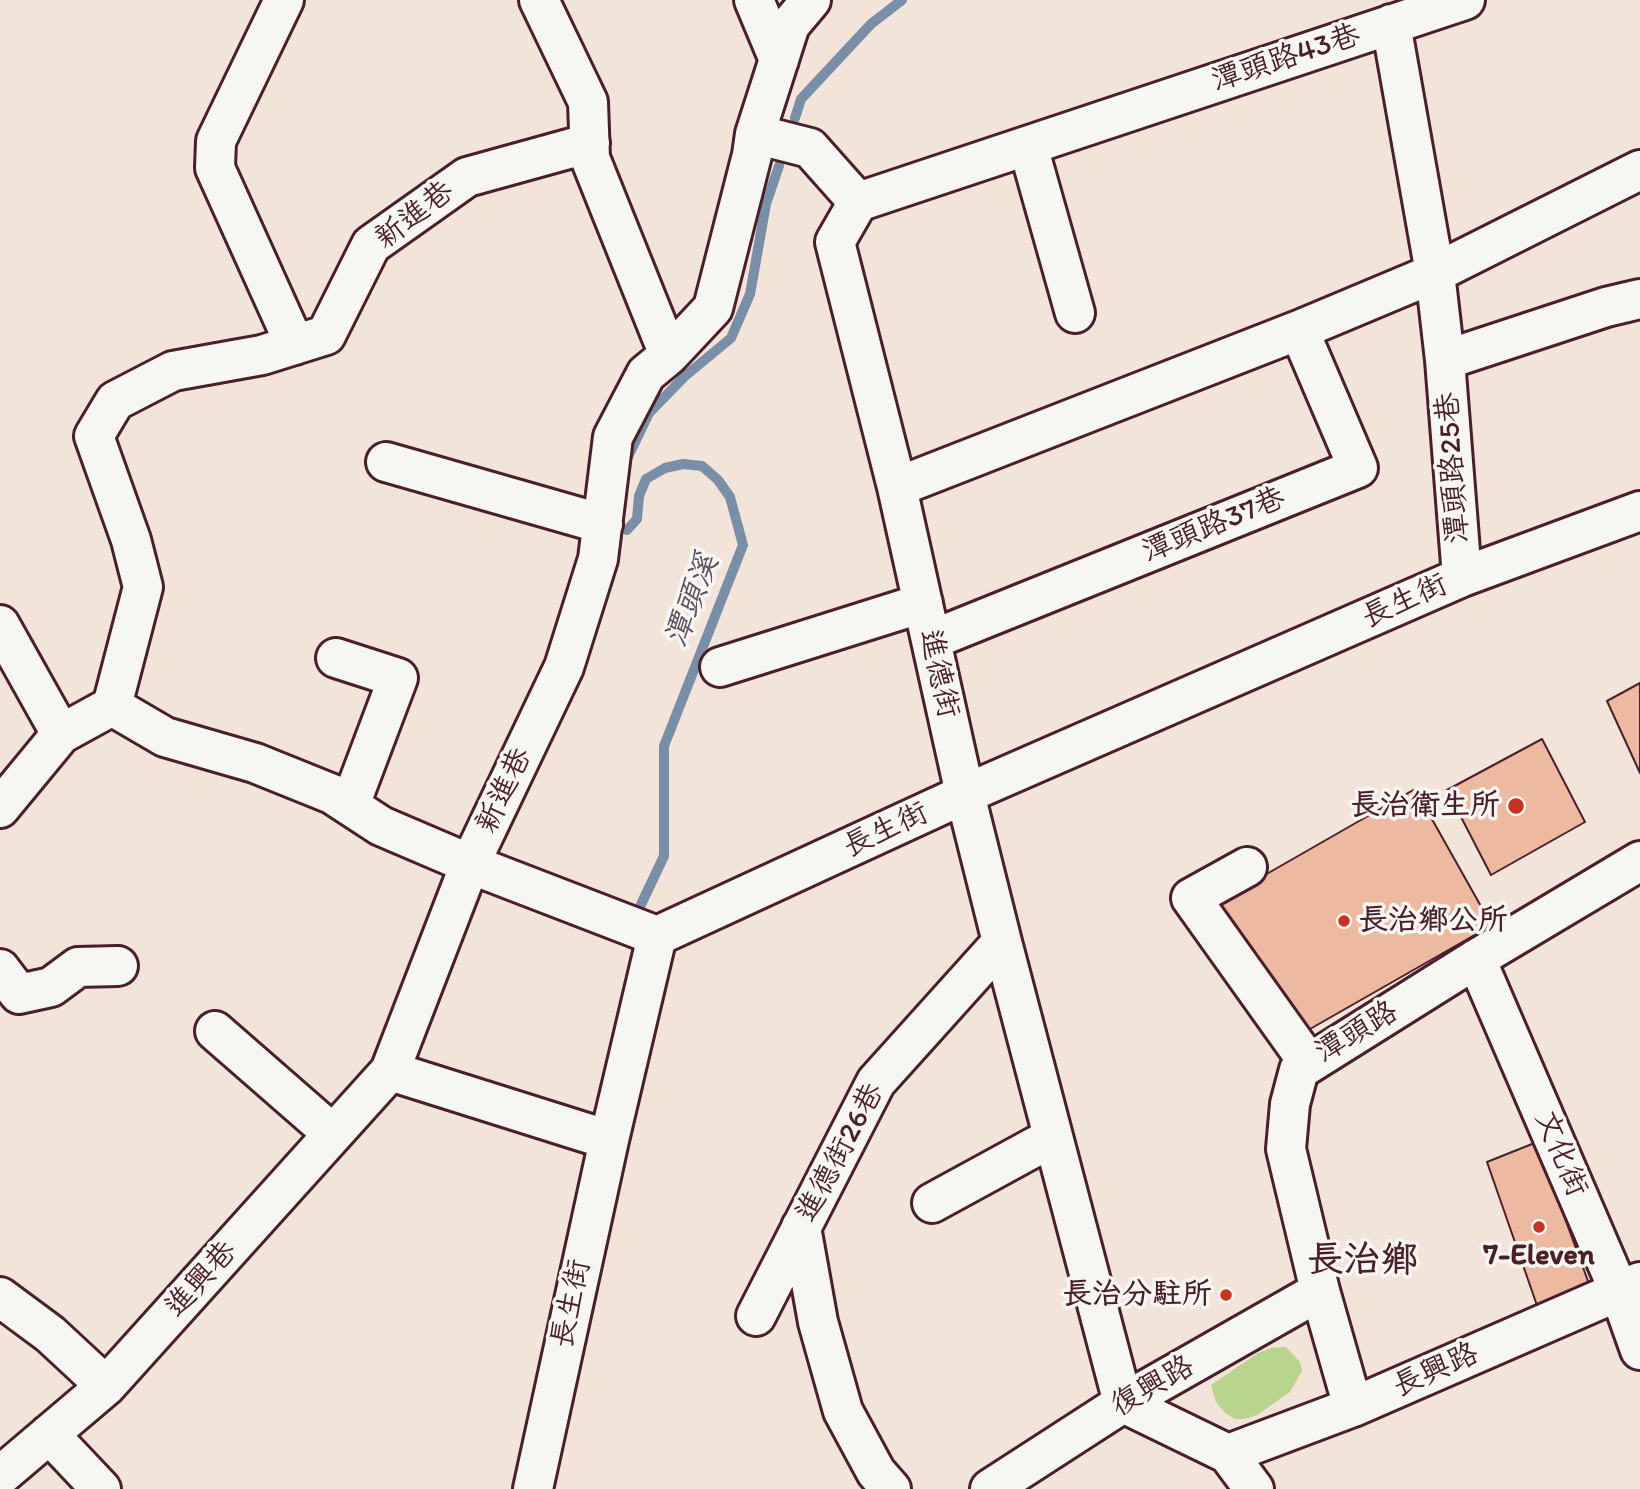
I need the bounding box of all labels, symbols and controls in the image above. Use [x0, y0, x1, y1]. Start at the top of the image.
street label: 潭頭路43巷 [1207, 18, 1365, 100]
street label: 新進巷 [368, 174, 462, 258]
street label: 潭頭路25巷 [1431, 391, 1477, 545]
street label: 潭頭路37巷 [1137, 481, 1291, 571]
water label: 潭頭溪 [658, 549, 728, 653]
street label: 長生街 [1357, 567, 1453, 637]
street label: 進德街 [910, 626, 966, 722]
street label: 新進巷 [470, 743, 540, 839]
place label: 長治衛生所 [1350, 788, 1500, 824]
street label: 長生街 [838, 796, 934, 866]
marker: 長治衛生所 [1506, 796, 1526, 816]
place label: 長治鄉公所 [1358, 903, 1508, 939]
marker: 長治鄉公所 [1336, 913, 1352, 929]
street label: 潭頭路 [1309, 994, 1405, 1072]
street label: 進德街26巷 [790, 1078, 892, 1228]
street label: 文化街 [1526, 1106, 1594, 1202]
marker: 7-Eleven [1531, 1219, 1547, 1235]
street label: 進興巷 [159, 1235, 245, 1325]
place label: 7-Eleven [1483, 1238, 1595, 1274]
district label: 長治鄉 [1307, 1240, 1417, 1284]
street label: 長生街 [545, 1256, 599, 1352]
place label: 長治分駐所 [1062, 1277, 1212, 1313]
marker: 長治分駐所 [1218, 1287, 1234, 1303]
street label: 長興路 [1388, 1336, 1484, 1406]
street label: 復興路 [1105, 1349, 1201, 1425]

